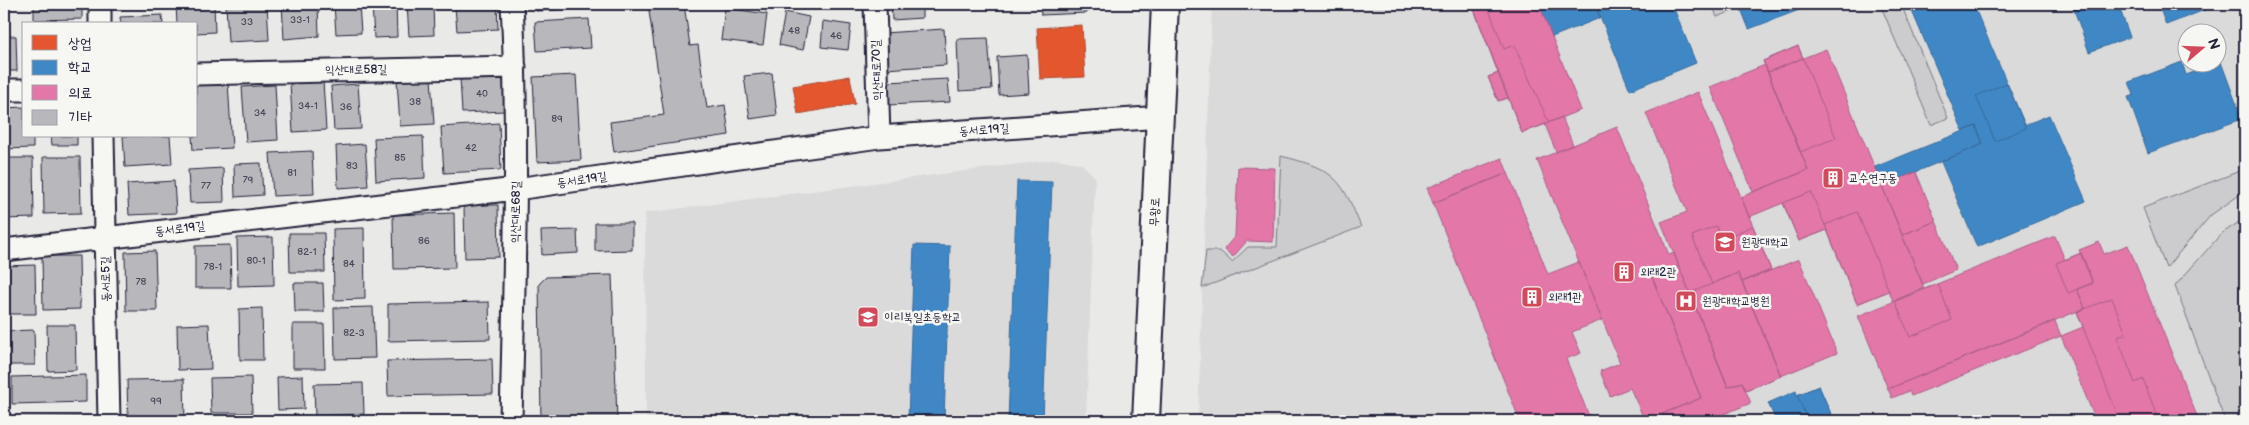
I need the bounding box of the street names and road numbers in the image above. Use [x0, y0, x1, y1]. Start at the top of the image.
street label: 익산대로70길 [868, 39, 886, 101]
street label: 익산대로58길 [325, 62, 388, 78]
street label: 동서로19길 [958, 121, 1010, 139]
street label: 동서로19길 [556, 169, 608, 191]
street label: 익산대로68길 [508, 180, 524, 243]
street label: 무왕로 [1147, 197, 1163, 227]
street label: 동서로19길 [154, 218, 206, 240]
street label: 동서로5길 [98, 256, 114, 302]

